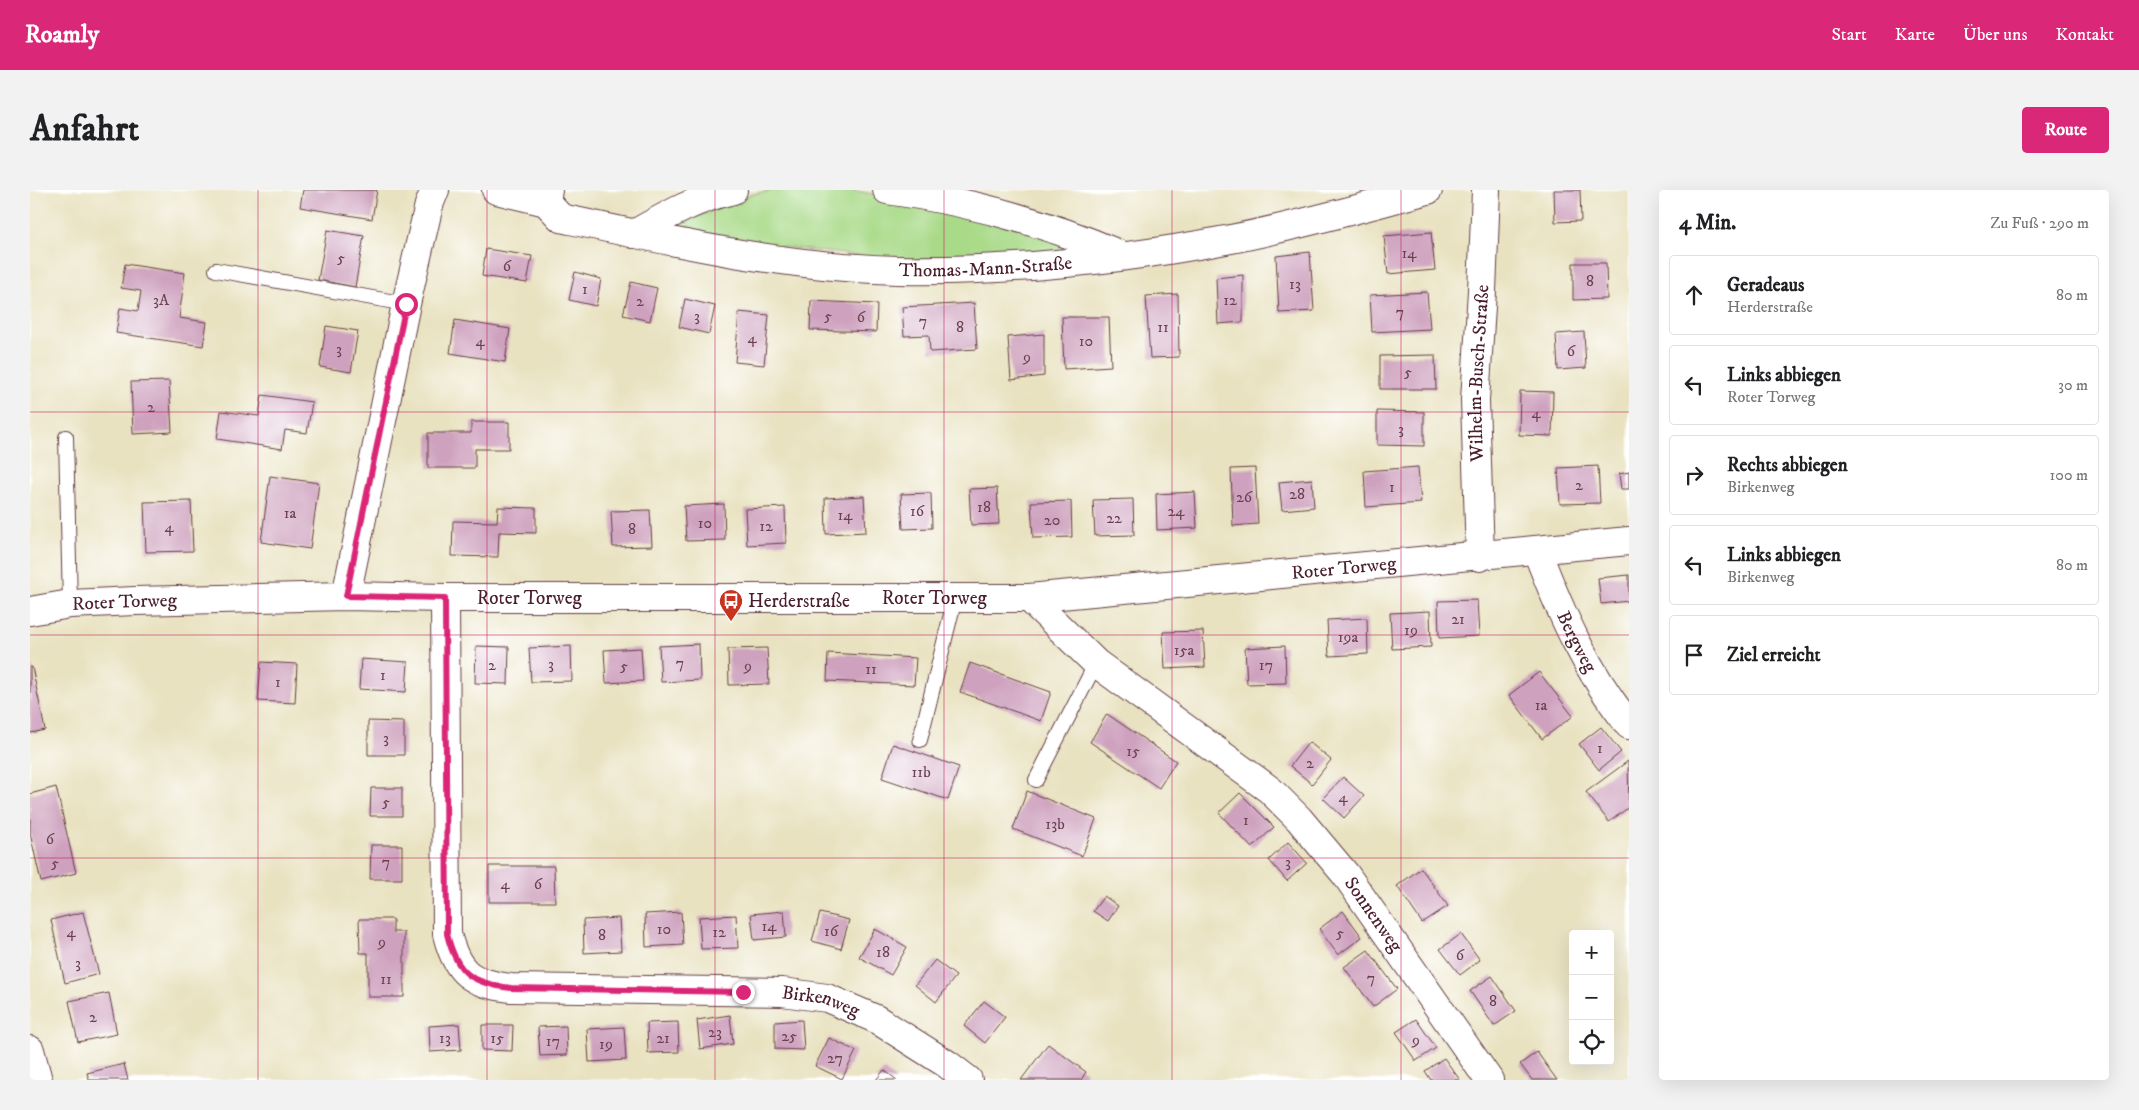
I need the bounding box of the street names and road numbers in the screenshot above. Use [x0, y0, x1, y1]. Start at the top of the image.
street label: Thomas-Mann-Straße [899, 251, 1073, 282]
street label: Wilhelm-Busch-Straße [1463, 284, 1494, 463]
street label: Roter Torweg [1290, 552, 1398, 585]
street label: Roter Torweg [477, 587, 583, 610]
street label: Roter Torweg [882, 587, 988, 610]
street label: Roter Torweg [71, 588, 178, 615]
street label: Bergweg [1552, 607, 1602, 677]
street label: Sonnenweg [1339, 873, 1408, 957]
street label: Birkenweg [781, 981, 864, 1023]

